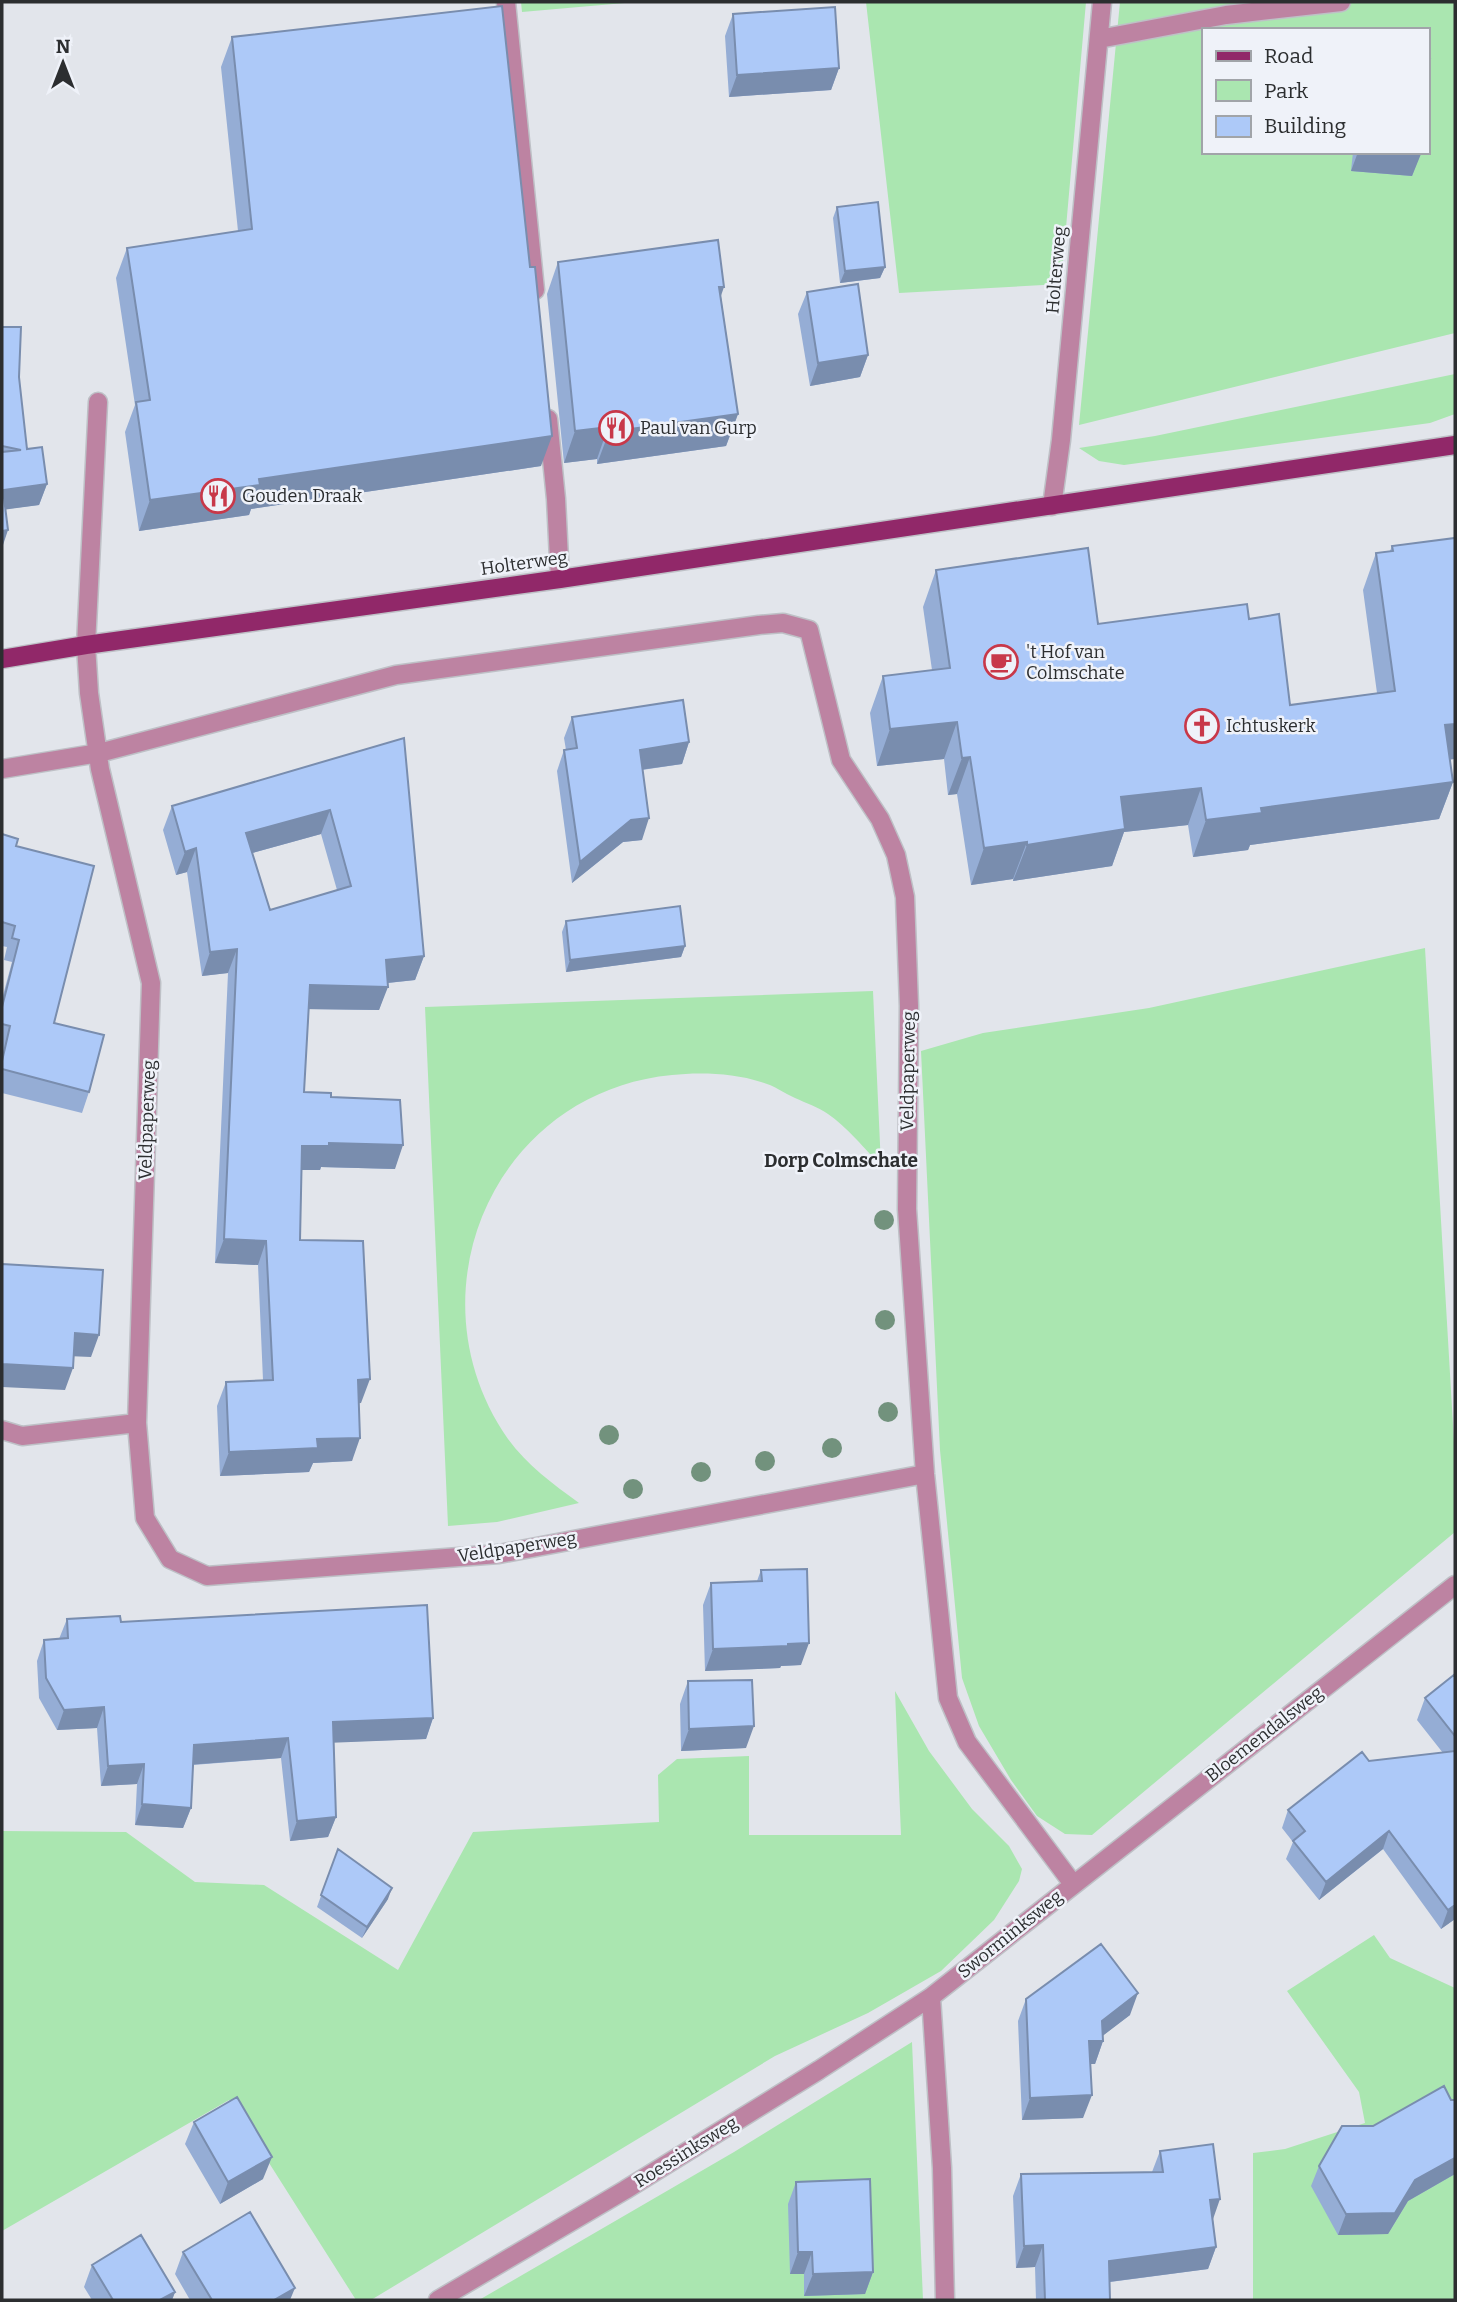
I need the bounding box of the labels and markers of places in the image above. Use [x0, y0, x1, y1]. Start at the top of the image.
restaurant icon: Paul van Gurp [597, 409, 635, 447]
place label: Paul van Gurp [640, 417, 757, 439]
restaurant icon: Gouden Draak [199, 477, 237, 515]
place label: Gouden Draak [242, 485, 363, 507]
place label: 't Hof van Colmschate [1026, 641, 1125, 684]
cafe icon: 't Hof van Colmschate [982, 643, 1020, 681]
church icon: Ichtuskerk [1183, 707, 1221, 745]
place label: Ichtuskerk [1226, 715, 1316, 737]

